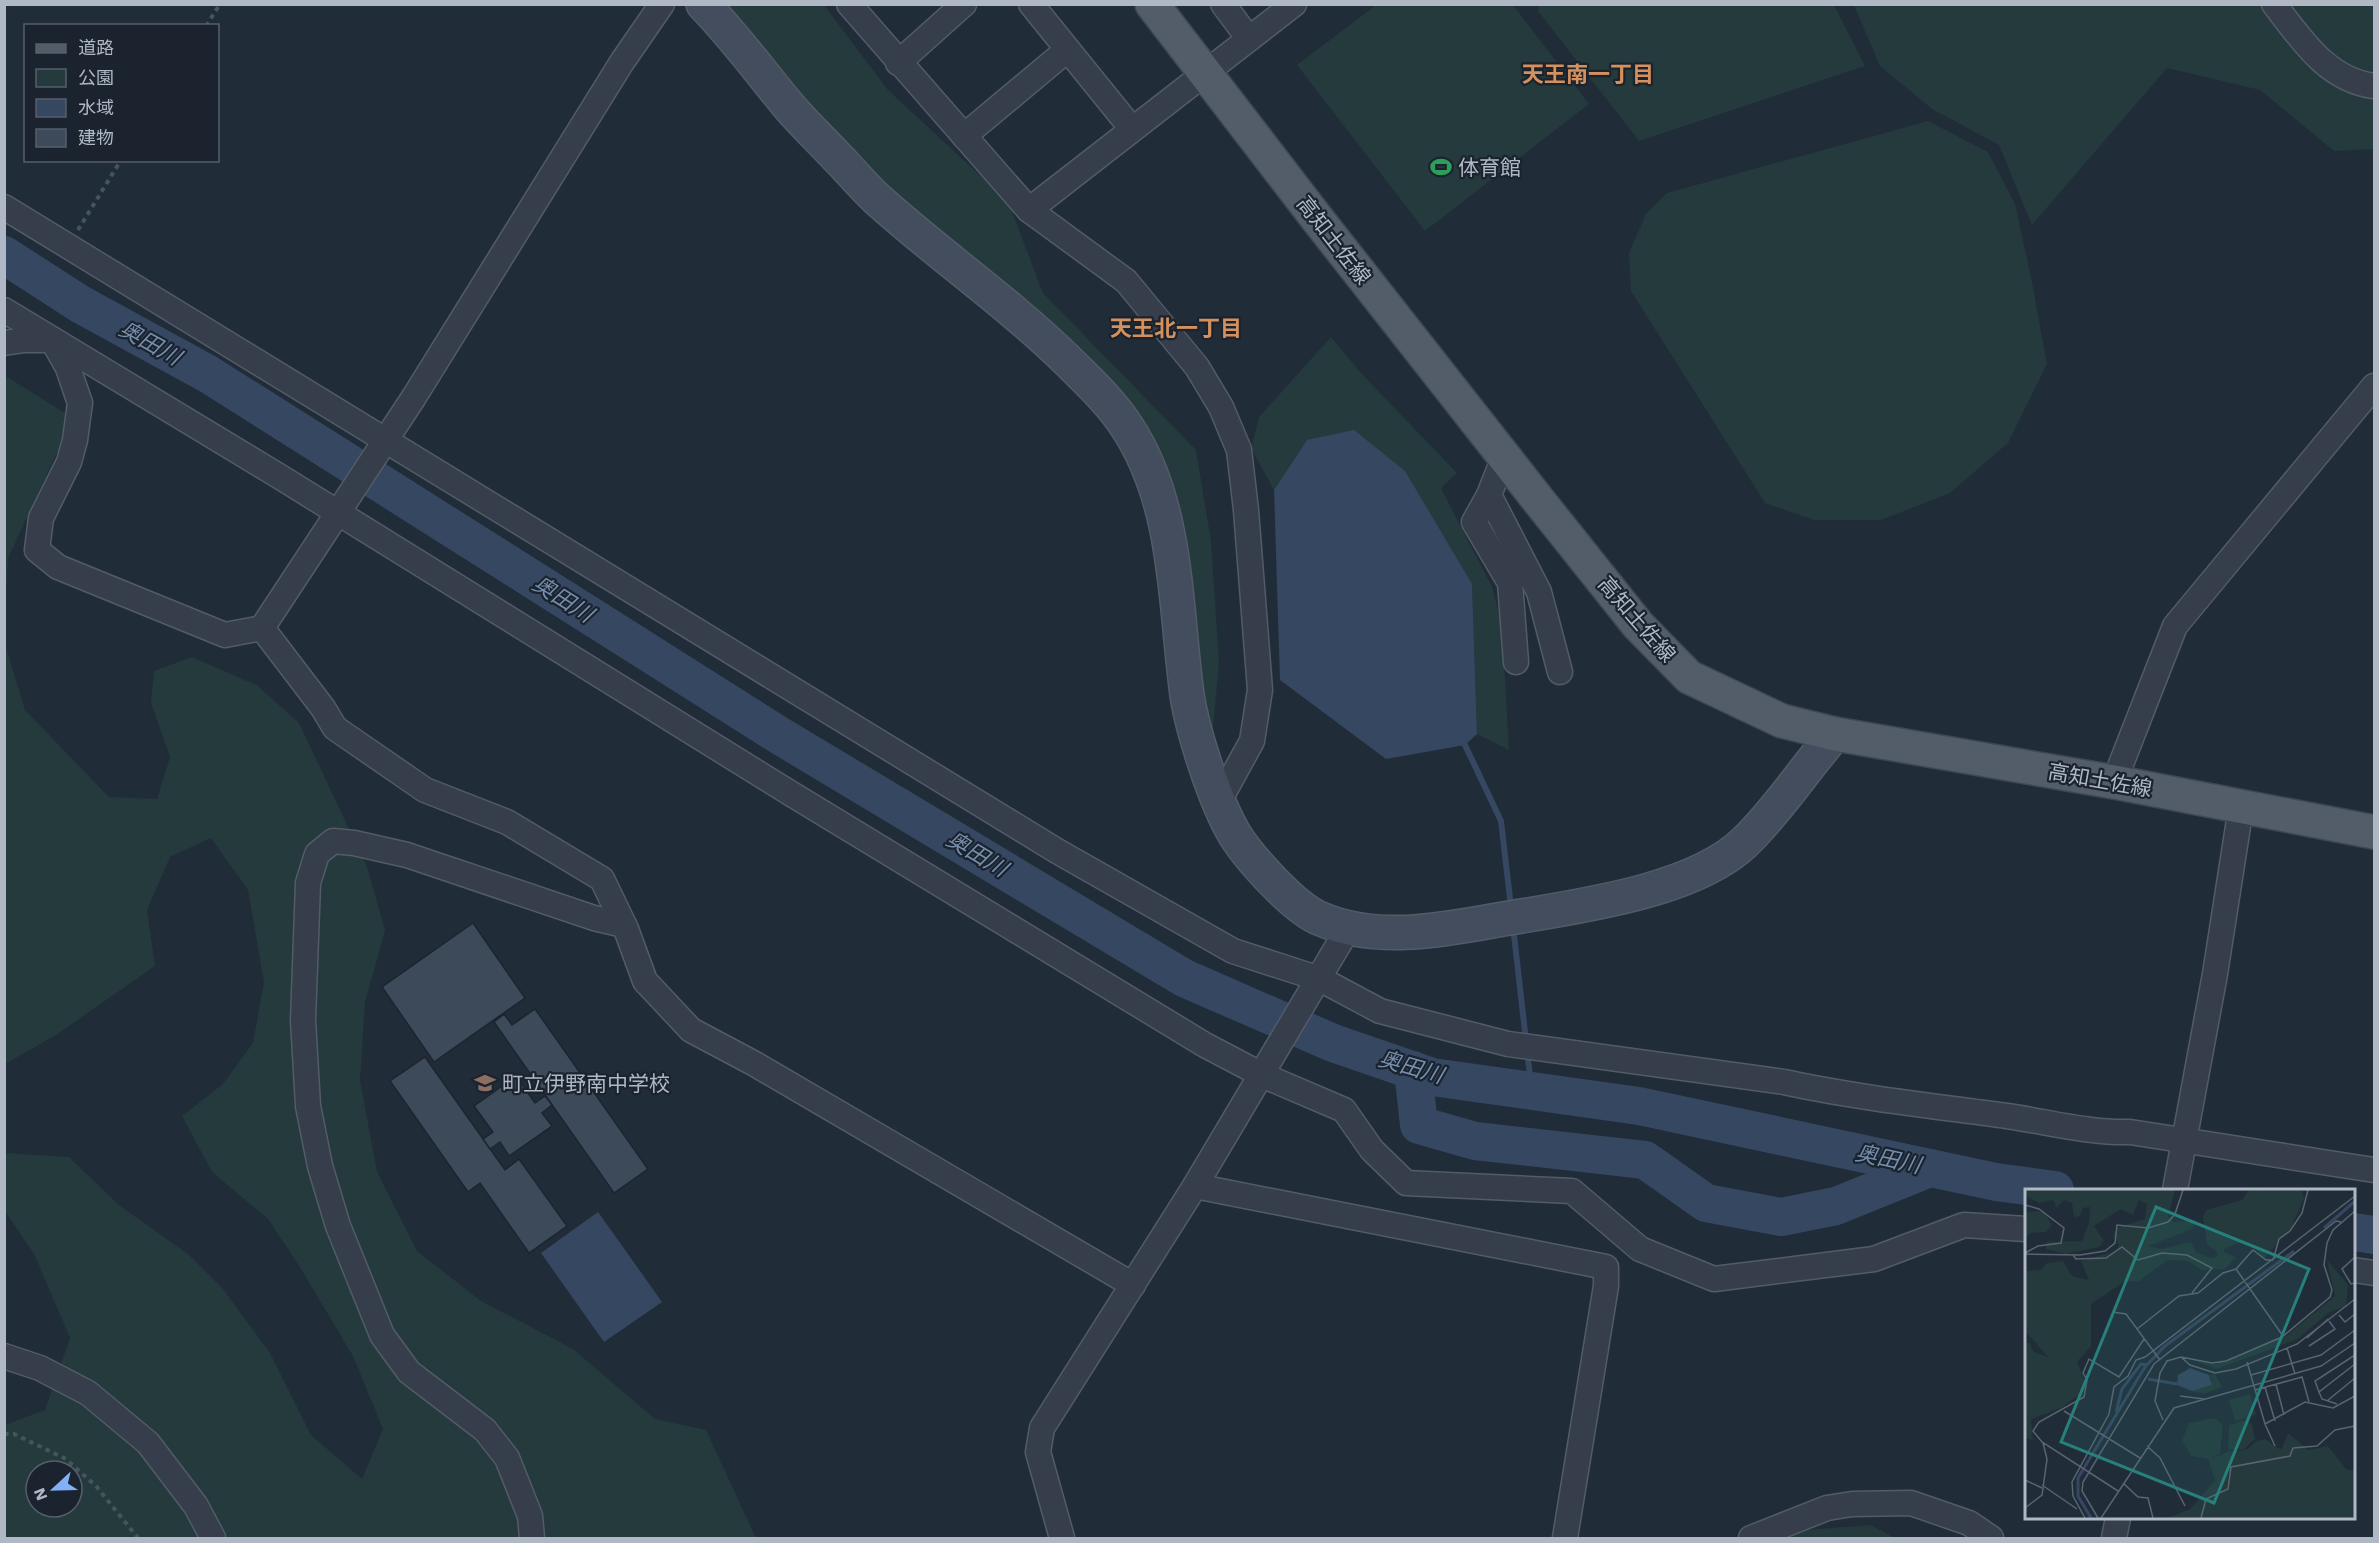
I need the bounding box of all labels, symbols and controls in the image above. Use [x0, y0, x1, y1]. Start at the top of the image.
legend [24, 24, 219, 162]
text: 道路 [78, 37, 114, 58]
district label: 天王南一丁目 [1522, 62, 1654, 87]
text: 公園 [78, 67, 114, 88]
text: 水域 [78, 97, 114, 118]
text: 建物 [78, 127, 114, 148]
sports icon: 体育館 [1429, 155, 1453, 179]
place label: 体育館 [1458, 155, 1521, 180]
street label: 高知土佐線 [1292, 191, 1376, 289]
water label: 奥田川 [115, 316, 187, 371]
district label: 天王北一丁目 [1110, 316, 1242, 341]
water label: 奥田川 [528, 571, 599, 628]
street label: 高知土佐線 [1593, 571, 1681, 667]
street label: 高知土佐線 [2046, 759, 2154, 801]
water label: 奥田川 [942, 826, 1013, 883]
water label: 奥田川 [1376, 1046, 1448, 1089]
school or university icon: 町立伊野南中学校 [473, 1071, 497, 1095]
place label: 町立伊野南中学校 [502, 1071, 670, 1096]
water label: 奥田川 [1853, 1140, 1925, 1179]
inset map [2025, 1189, 2355, 1519]
north arrow [24, 1459, 84, 1519]
text: N [30, 1485, 52, 1503]

